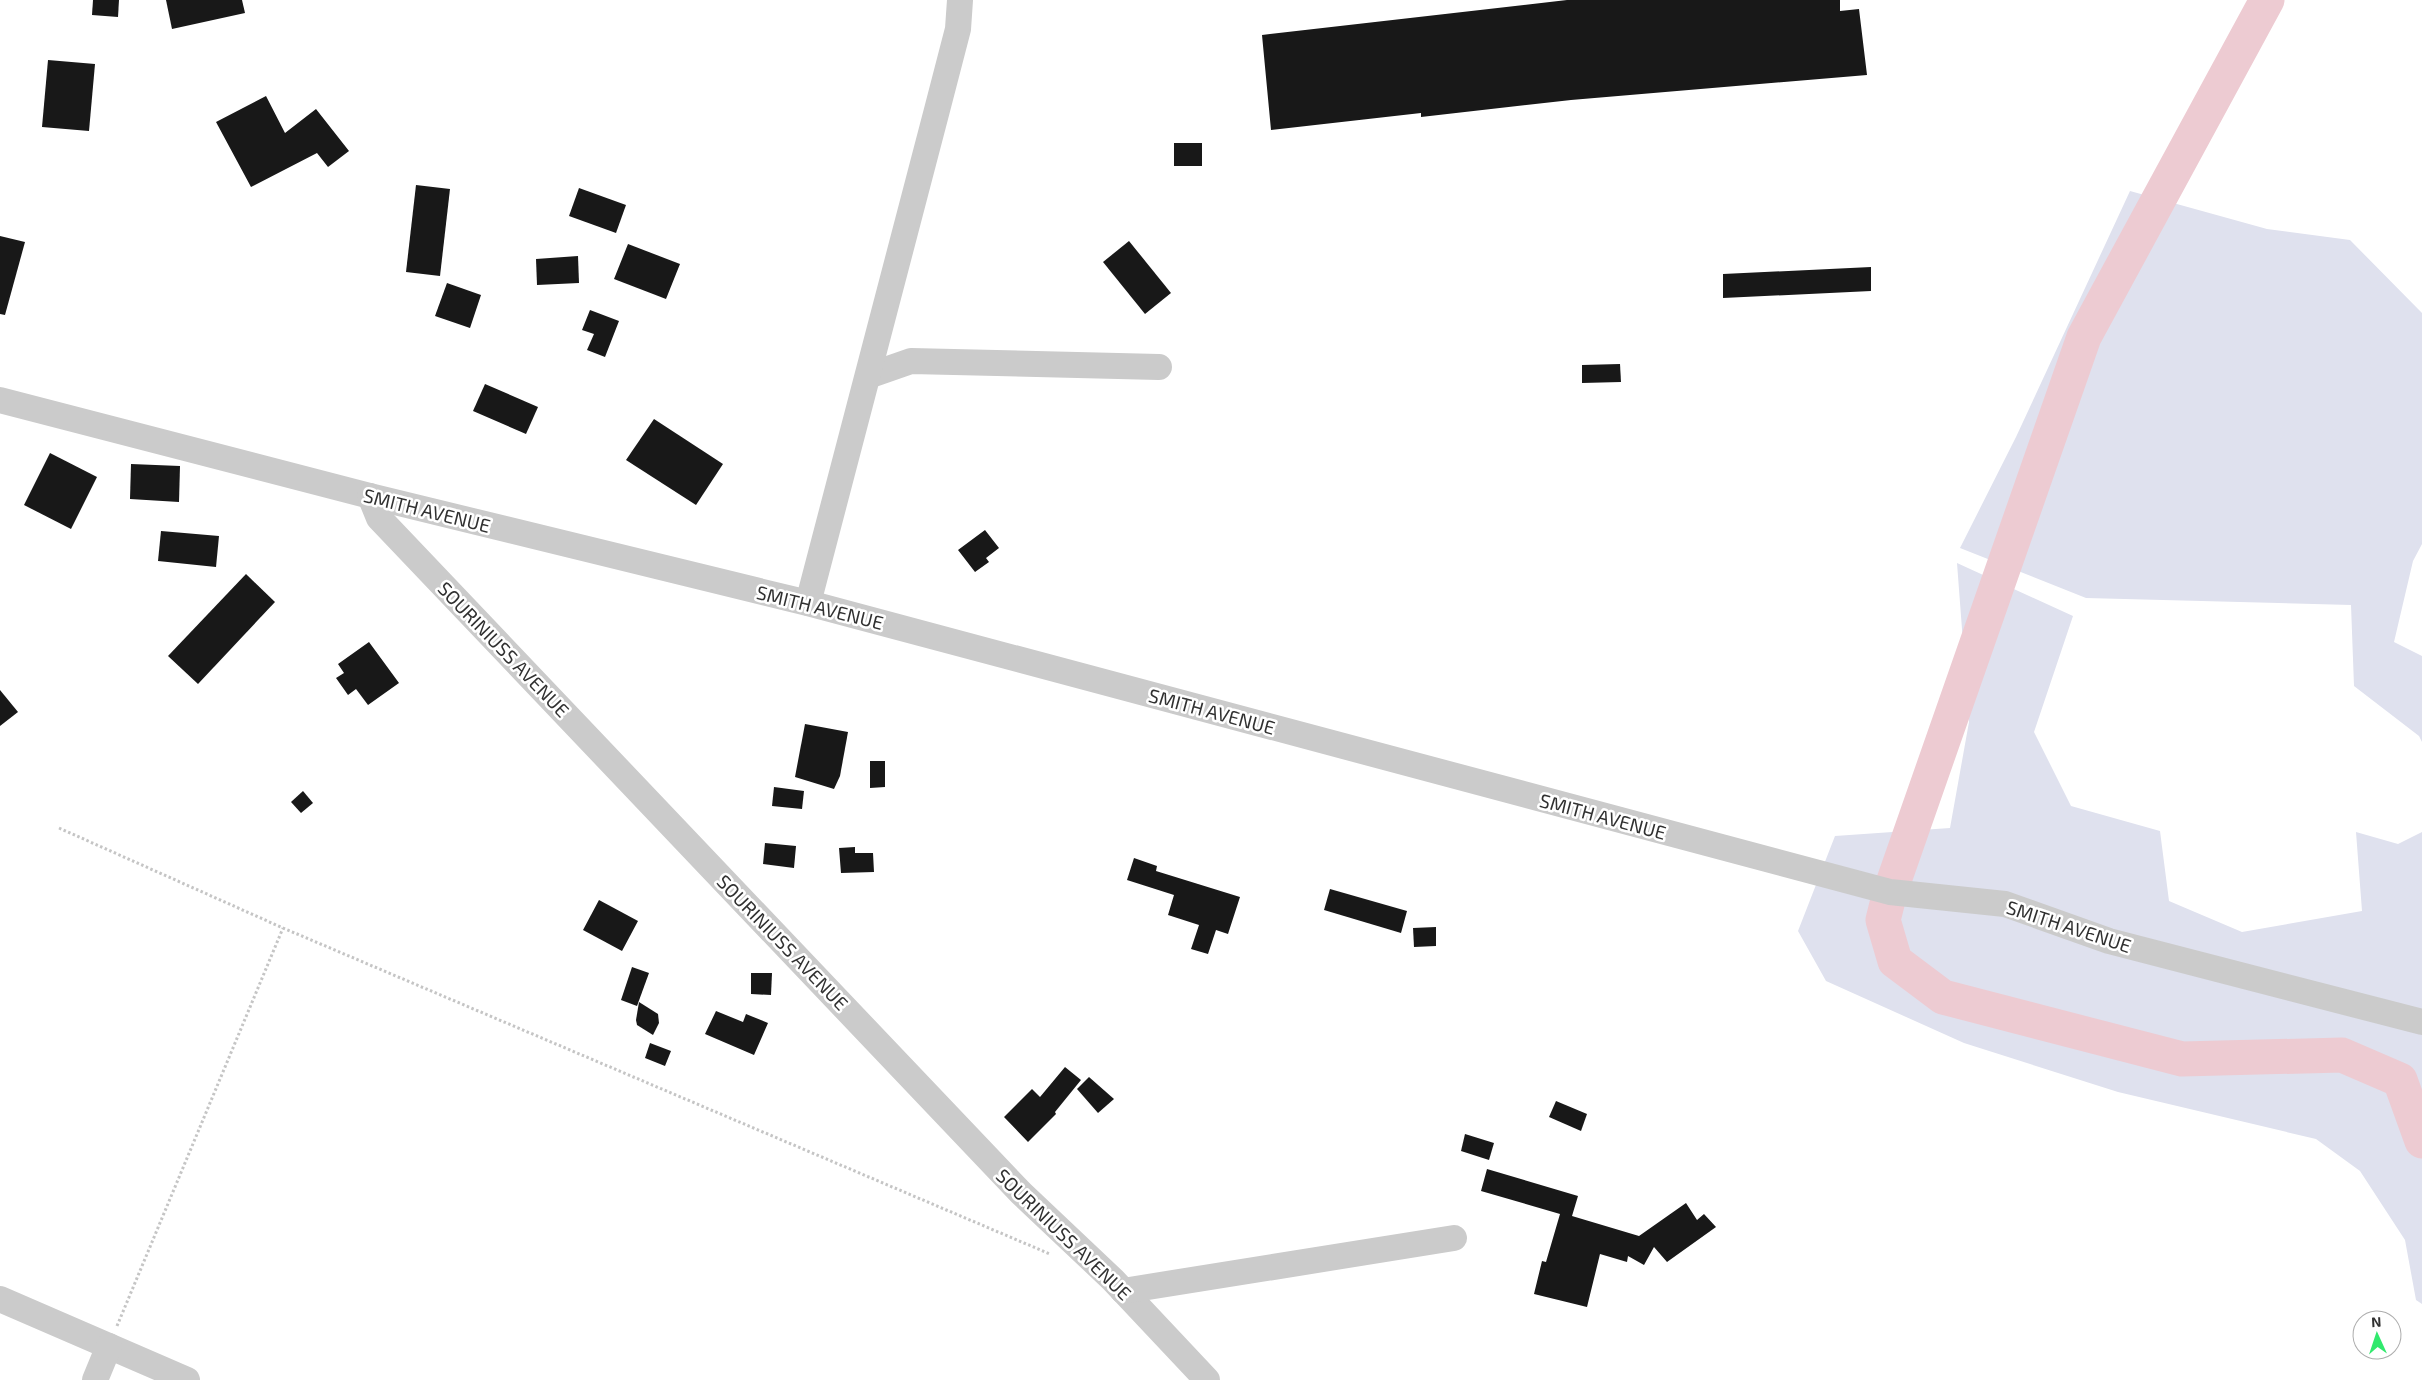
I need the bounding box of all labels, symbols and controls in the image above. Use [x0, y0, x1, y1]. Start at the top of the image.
street label: SMITH AVENUE [361, 483, 493, 537]
street label: SOURINIUSS AVENUE [434, 577, 574, 721]
street label: SMITH AVENUE [754, 580, 886, 634]
street label: SMITH AVENUE [1146, 683, 1278, 739]
street label: SMITH AVENUE [1537, 788, 1669, 844]
street label: SOURINIUSS AVENUE [713, 870, 853, 1014]
street label: SMITH AVENUE [2004, 895, 2134, 957]
street label: SOURINIUSS AVENUE [992, 1164, 1136, 1304]
north arrow [2352, 1310, 2402, 1360]
text: N [2371, 1313, 2382, 1330]

